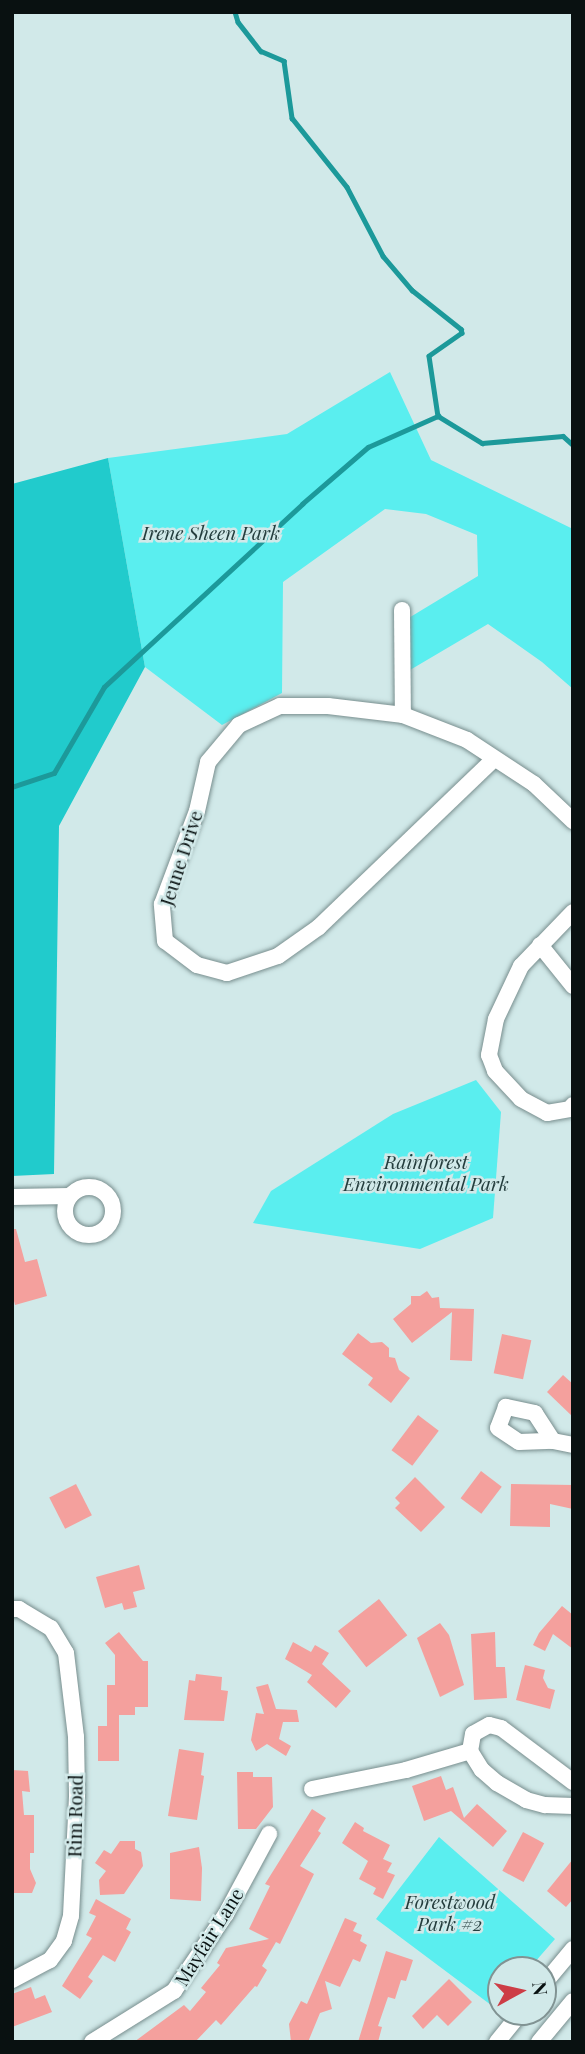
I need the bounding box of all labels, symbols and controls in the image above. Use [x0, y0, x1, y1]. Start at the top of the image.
park label: Irene Sheen Park [142, 522, 280, 544]
street label: Jeune Drive [155, 808, 207, 908]
park label: Rainforest Environmental Park [343, 1151, 509, 1195]
street label: Rim Road [63, 1774, 87, 1858]
street label: Mayfair Lane [170, 1884, 248, 1990]
park label: Forestwood Park #2 [405, 1891, 495, 1935]
north arrow [487, 1956, 557, 2026]
text: N [527, 1980, 555, 1997]

